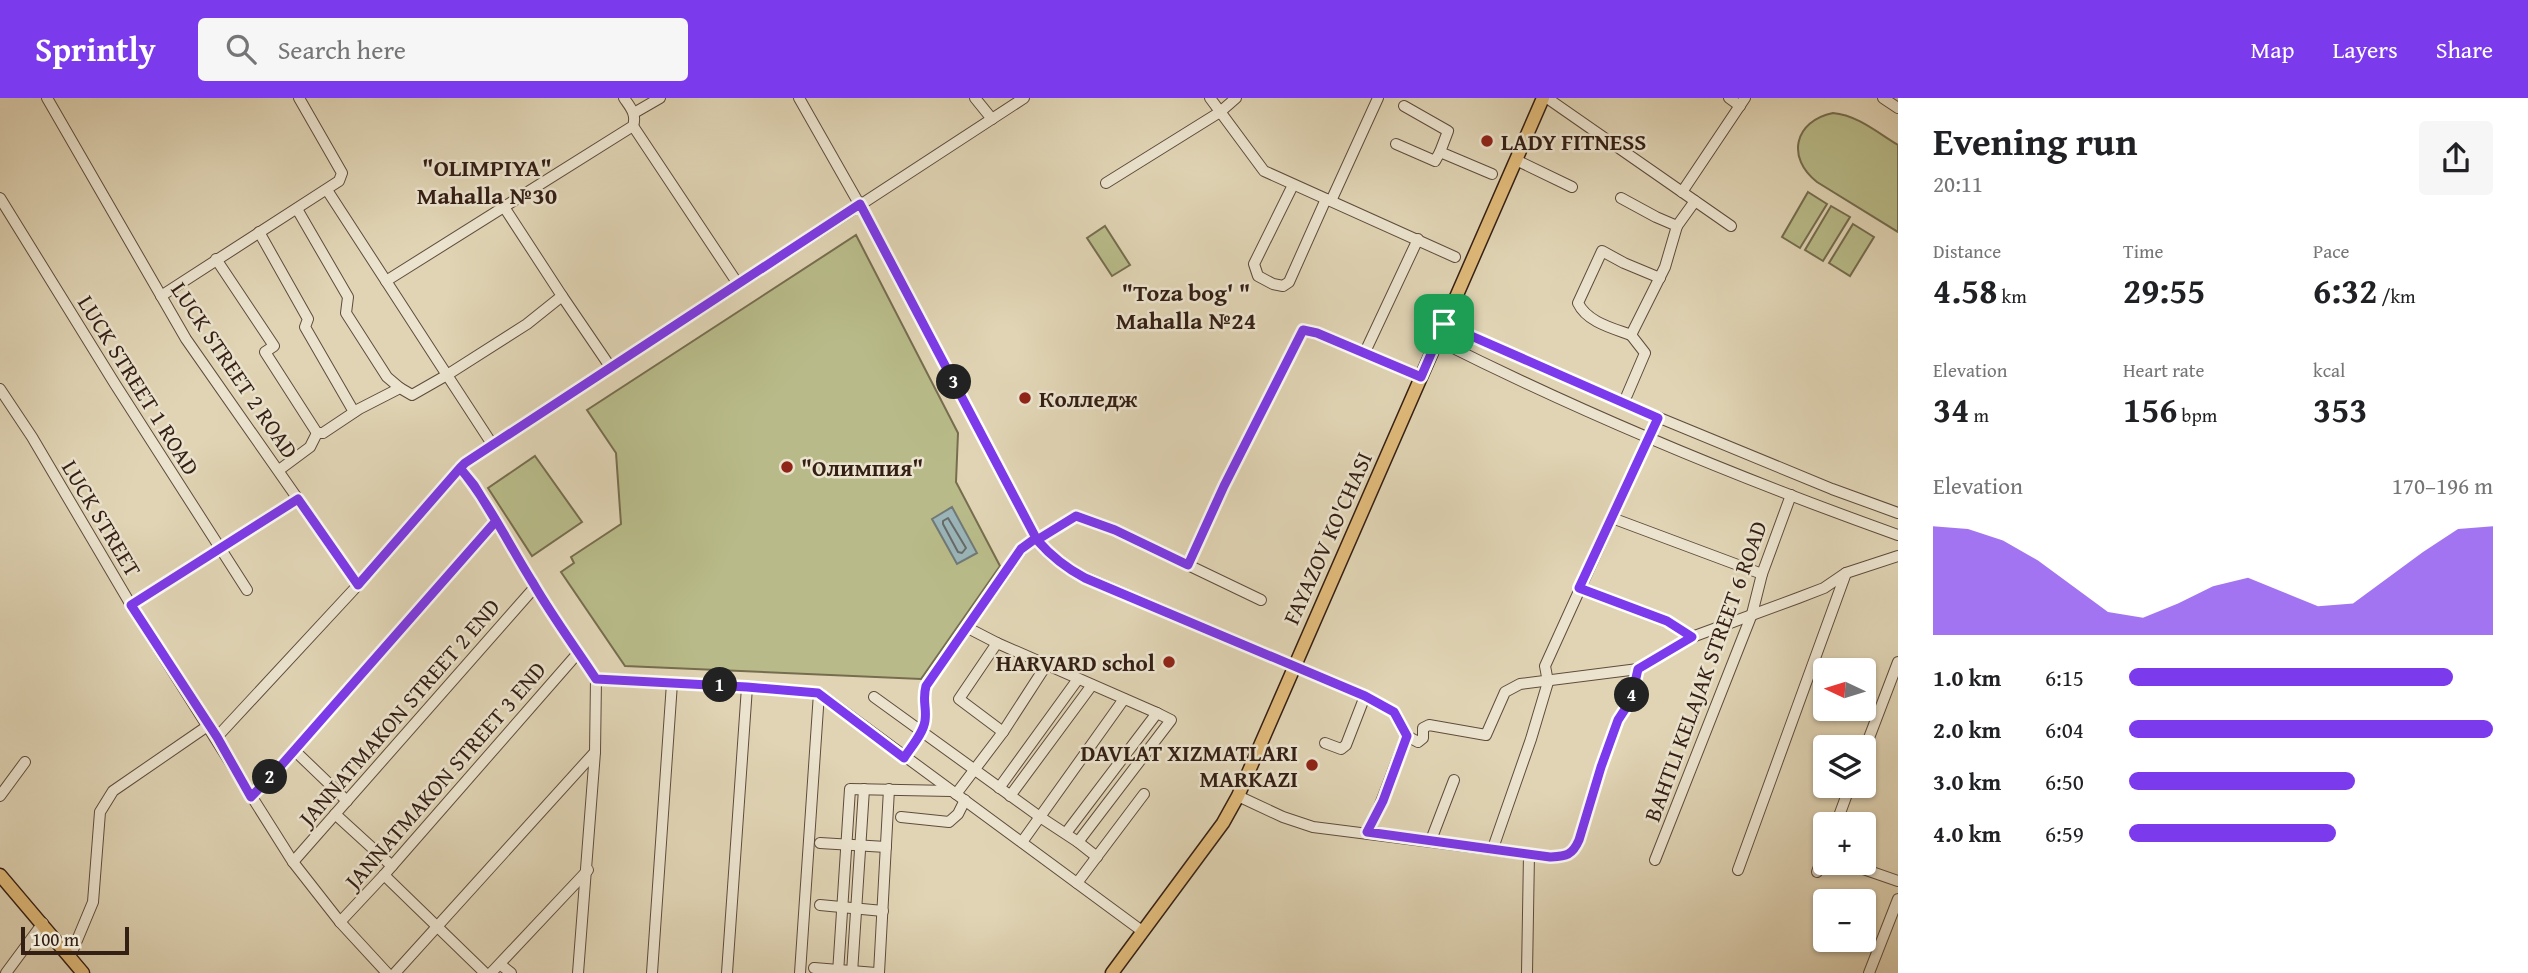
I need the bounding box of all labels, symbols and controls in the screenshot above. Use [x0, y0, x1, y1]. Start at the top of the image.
search box [198, 18, 688, 81]
text: Sprintly [35, 25, 156, 73]
icon: search [222, 30, 260, 68]
text: Search here [278, 30, 406, 69]
text: Map [2251, 32, 2294, 67]
text: Layers [2332, 32, 2398, 67]
text: Share [2436, 32, 2493, 67]
text: Evening run [1933, 113, 2137, 169]
button: share [2419, 121, 2493, 195]
place label: LADY FITNESS [1501, 125, 1646, 158]
marker: LADY FITNESS [1479, 133, 1495, 149]
district label: "OLIMPIYA" Mahalla №30 [417, 150, 557, 213]
text: 20:11 [1933, 167, 1983, 200]
text: Distance [1933, 237, 2001, 265]
text: Time [2123, 237, 2163, 265]
text: Pace [2313, 237, 2350, 265]
text: 4.58 [1933, 265, 1997, 316]
text: 29:55 [2123, 265, 2205, 316]
text: 6:32 [2313, 265, 2377, 316]
street label: LUCK STREET 2 ROAD [164, 275, 306, 465]
district label: "Toza bog' " Mahalla №24 [1116, 275, 1256, 338]
text: km [1997, 282, 2027, 310]
text: /km [2377, 282, 2416, 310]
street label: LUCK STREET 1 ROAD [70, 289, 208, 481]
pin [1414, 294, 1474, 354]
icon: arrive [1425, 305, 1463, 343]
text: Elevation [1933, 356, 2007, 384]
text: Heart rate [2123, 356, 2204, 384]
text: kcal [2313, 356, 2345, 384]
pin: 3 [936, 364, 972, 400]
text: 3 [949, 367, 958, 395]
place label: Колледж [1039, 382, 1138, 415]
text: 34 [1933, 384, 1969, 435]
text: 156 [2123, 384, 2177, 435]
text: 353 [2313, 384, 2367, 435]
marker: Колледж [1017, 390, 1033, 406]
text: m [1969, 401, 1989, 429]
text: bpm [2177, 401, 2217, 429]
street label: FAYAZOV KO'CHASI [1274, 446, 1380, 630]
place label: "Олимпия" [801, 451, 923, 484]
street label: LUCK STREET [54, 453, 150, 583]
marker: "Олимпия" [779, 459, 795, 475]
text: Elevation [1933, 469, 2023, 502]
text: 170–196 m [2392, 469, 2493, 502]
street label: BAHTLI KELAJAK STREET 6 ROAD [1635, 516, 1775, 826]
street label: JANNATMAKON STREET 2 END [289, 591, 507, 835]
place label: HARVARD schol [996, 646, 1155, 679]
street label: JANNATMAKON STREET 3 END [335, 654, 553, 898]
marker: HARVARD schol [1161, 654, 1177, 670]
north arrow [1813, 658, 1876, 721]
map controls [1813, 658, 1876, 952]
text: 1.0 km [1933, 661, 2001, 694]
text: 6:15 [2045, 661, 2084, 694]
pin: 1 [702, 668, 738, 702]
text: 1 [715, 670, 724, 698]
pin: 4 [1614, 678, 1650, 712]
text: 4 [1627, 680, 1636, 708]
text: 2.0 km [1933, 713, 2001, 746]
text: 6:04 [2045, 713, 2084, 746]
button: layers [1813, 735, 1876, 798]
place label: DAVLAT XIZMATLARI MARKAZI [1081, 736, 1298, 795]
marker: DAVLAT XIZMATLARI MARKAZI [1304, 757, 1320, 773]
pin: 2 [252, 760, 288, 794]
text: 2 [265, 762, 274, 790]
text: 3.0 km [1933, 765, 2001, 798]
text: 6:50 [2045, 765, 2084, 798]
button: + [1813, 812, 1876, 875]
text: 4.0 km [1933, 817, 2001, 850]
text: 6:59 [2045, 817, 2084, 850]
button: − [1813, 889, 1876, 952]
scale bar [21, 924, 130, 956]
text: 100 m [32, 925, 79, 953]

